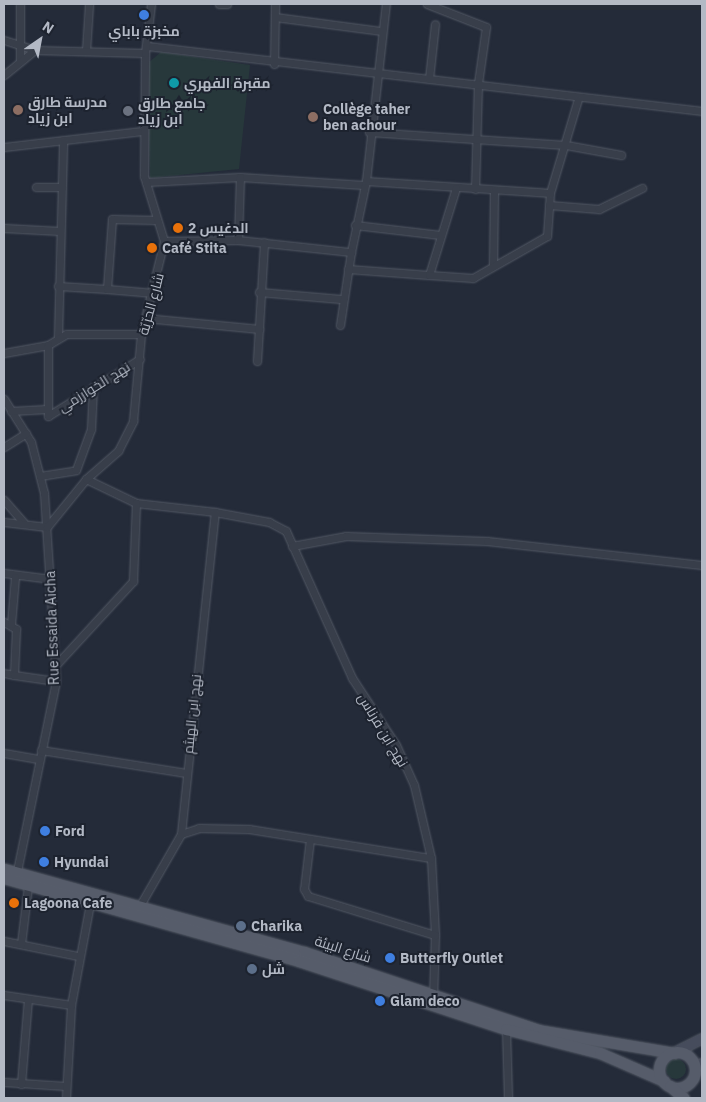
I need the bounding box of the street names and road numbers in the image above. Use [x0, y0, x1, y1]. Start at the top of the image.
street label: شارع الحرّيّة [135, 271, 167, 337]
street label: نهج الخوارزمي [55, 358, 133, 416]
street label: Rue Essaida Aicha [42, 571, 62, 685]
street label: نهج ابن الهيثم [179, 673, 205, 755]
street label: نهج ابن فرناس [354, 690, 412, 770]
street label: شارع البيئة [313, 932, 373, 966]

